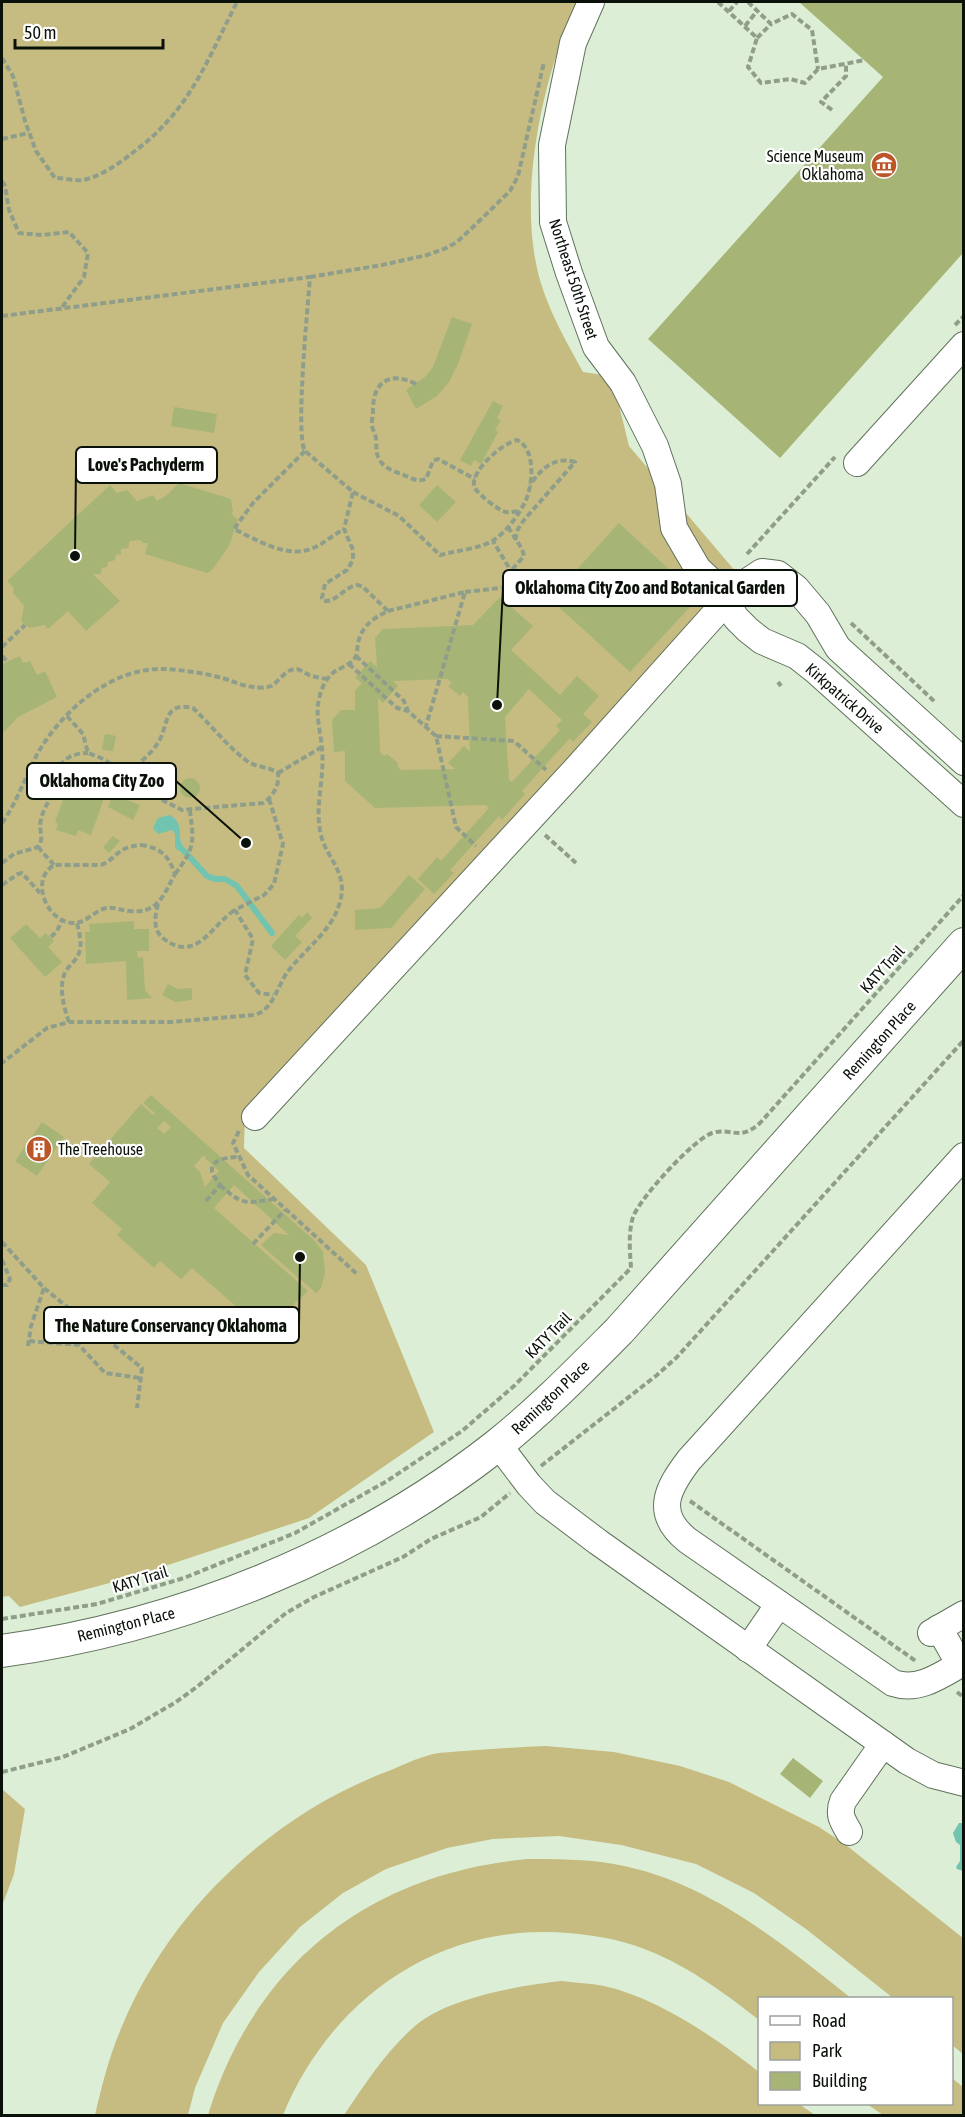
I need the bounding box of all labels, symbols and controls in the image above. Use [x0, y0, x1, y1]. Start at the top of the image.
scale bar [15, 12, 164, 50]
text: 50 m [24, 22, 56, 43]
place label: Science Museum Oklahoma [767, 147, 864, 183]
museum icon: Science Museum Oklahoma [869, 150, 899, 180]
street label: Northeast 50th Street [546, 216, 602, 342]
callout: Love's Pachyderm [76, 447, 217, 483]
text: Love's Pachyderm [88, 454, 204, 475]
callout: Oklahoma City Zoo and Botanical Garden [503, 570, 797, 606]
text: Oklahoma City Zoo and Botanical Garden [515, 577, 785, 598]
street label: Kirkpatrick Drive [802, 659, 888, 738]
callout: Oklahoma City Zoo [27, 763, 176, 799]
text: Oklahoma City Zoo [40, 770, 164, 791]
street label: KATY Trail [856, 941, 908, 996]
street label: Remington Place [839, 997, 920, 1084]
building icon: The Treehouse [24, 1134, 54, 1164]
place label: The Treehouse [58, 1140, 143, 1158]
callout: The Nature Conservancy Oklahoma [44, 1307, 299, 1343]
street label: KATY Trail [521, 1308, 575, 1362]
text: The Nature Conservancy Oklahoma [55, 1315, 287, 1336]
street label: Remington Place [507, 1356, 593, 1438]
street label: KATY Trail [110, 1562, 171, 1596]
street label: Remington Place [75, 1603, 177, 1646]
legend [758, 1997, 953, 2105]
text: Road [812, 2010, 846, 2031]
text: Park [812, 2040, 842, 2061]
text: Building [812, 2070, 867, 2091]

